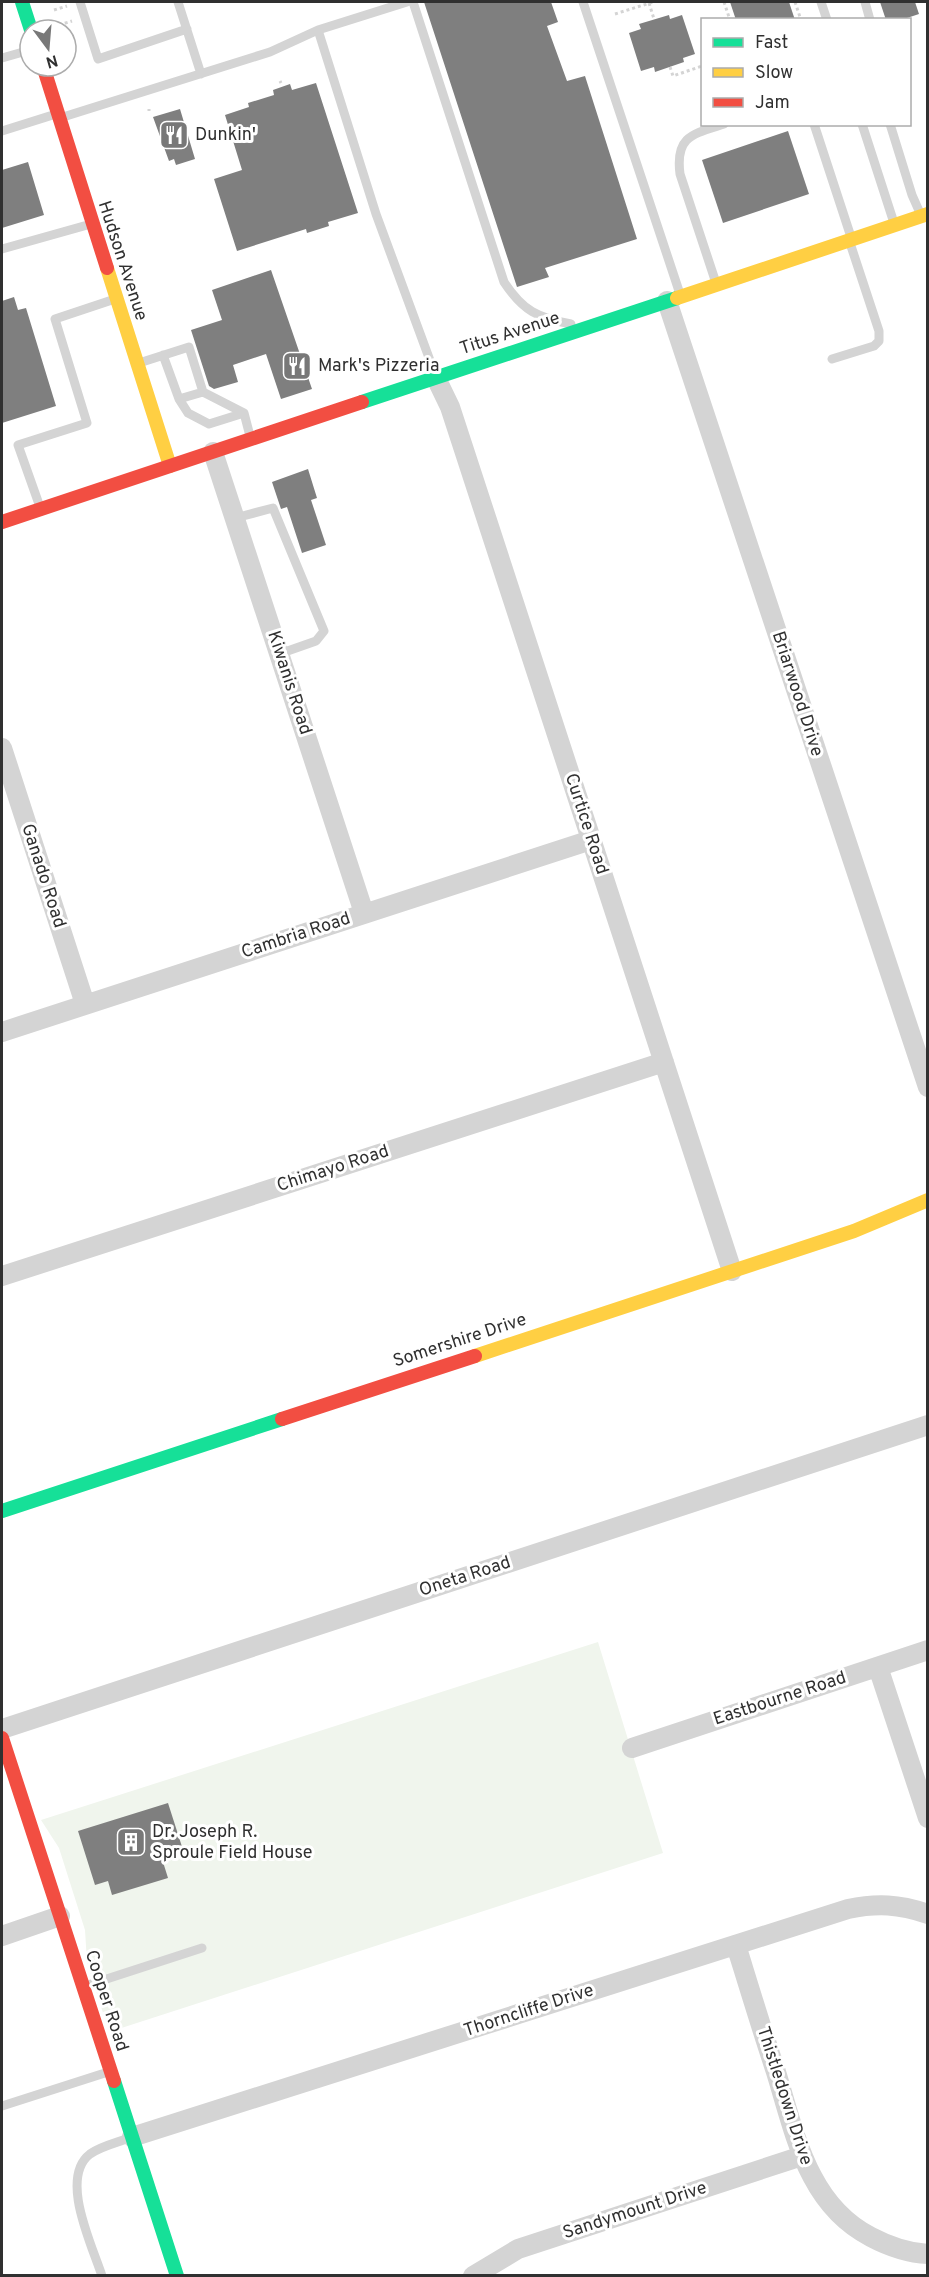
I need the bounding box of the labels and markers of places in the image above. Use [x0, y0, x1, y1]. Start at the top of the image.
restaurant icon: Dunkin' [158, 119, 190, 151]
place label: Dunkin' [195, 124, 256, 147]
restaurant icon: Mark's Pizzeria [281, 350, 313, 382]
place label: Mark's Pizzeria [318, 355, 439, 378]
place label: Dr. Joseph R. Sproule Field House [152, 1821, 312, 1865]
building icon: Dr. Joseph R. Sproule Field House [115, 1826, 147, 1858]

